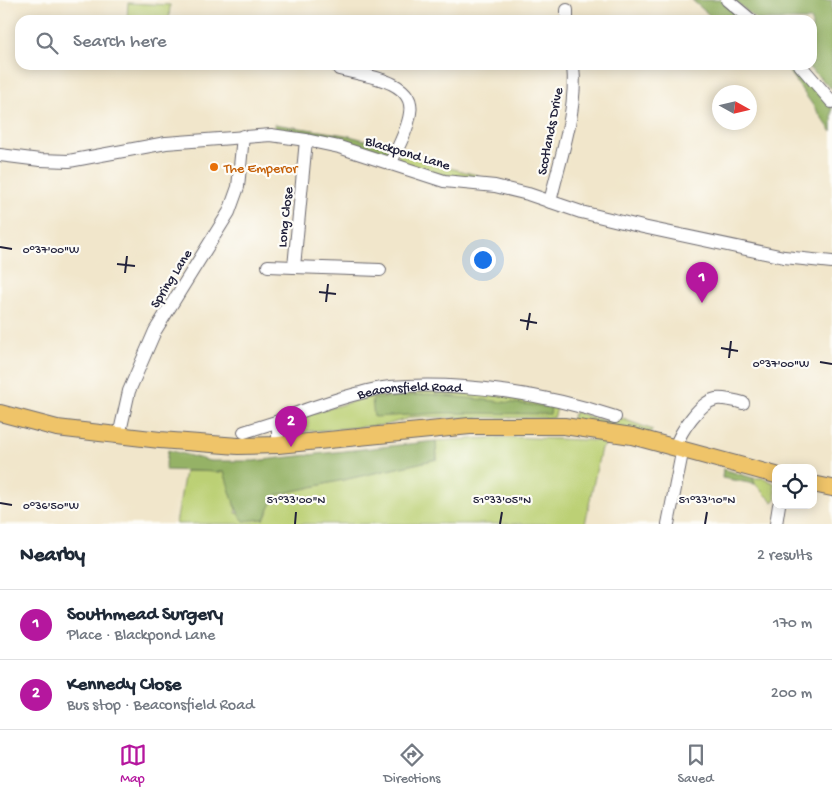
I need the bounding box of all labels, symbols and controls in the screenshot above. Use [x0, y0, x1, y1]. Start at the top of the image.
search box [15, 15, 817, 70]
icon: search [33, 29, 61, 57]
text: Search here [73, 31, 167, 54]
street label: Scotlands Drive [535, 85, 568, 177]
north arrow [712, 85, 757, 130]
street label: Blackpond Lane [362, 133, 453, 176]
marker: The Emperor [208, 161, 220, 173]
place label: The Emperor [223, 161, 298, 178]
street label: Long Close [275, 185, 298, 248]
text: 0°37'00"W [23, 244, 79, 258]
street label: Spring Lane [147, 246, 197, 312]
your location [470, 247, 496, 273]
pin: 1 [686, 262, 718, 303]
text: 0°37'00"W [753, 358, 809, 372]
street label: Beaconsfield Road [355, 380, 464, 405]
pin: 2 [275, 406, 307, 447]
map controls [772, 464, 817, 509]
button: locate [772, 464, 817, 509]
text: 51°33'00"N [267, 494, 325, 508]
text: 51°33'05"N [473, 494, 531, 508]
text: 51°33'10"N [679, 494, 735, 508]
text: 0°36'50"W [23, 500, 79, 514]
text: Nearby [20, 544, 85, 569]
text: 2 results [757, 547, 812, 566]
text: Southmead Surgery [67, 604, 223, 627]
text: 1 [33, 615, 39, 634]
text: 170 m [773, 615, 812, 634]
text: Place · Blackpond Lane [67, 627, 215, 646]
text: Kennedy Close [67, 674, 181, 697]
text: 2 [32, 685, 40, 704]
text: 200 m [771, 685, 812, 704]
text: Bus stop · Beaconsfield Road [67, 697, 254, 716]
tab: Map [119, 741, 147, 788]
tab: Directions [384, 741, 441, 788]
tab: Saved [678, 741, 713, 788]

